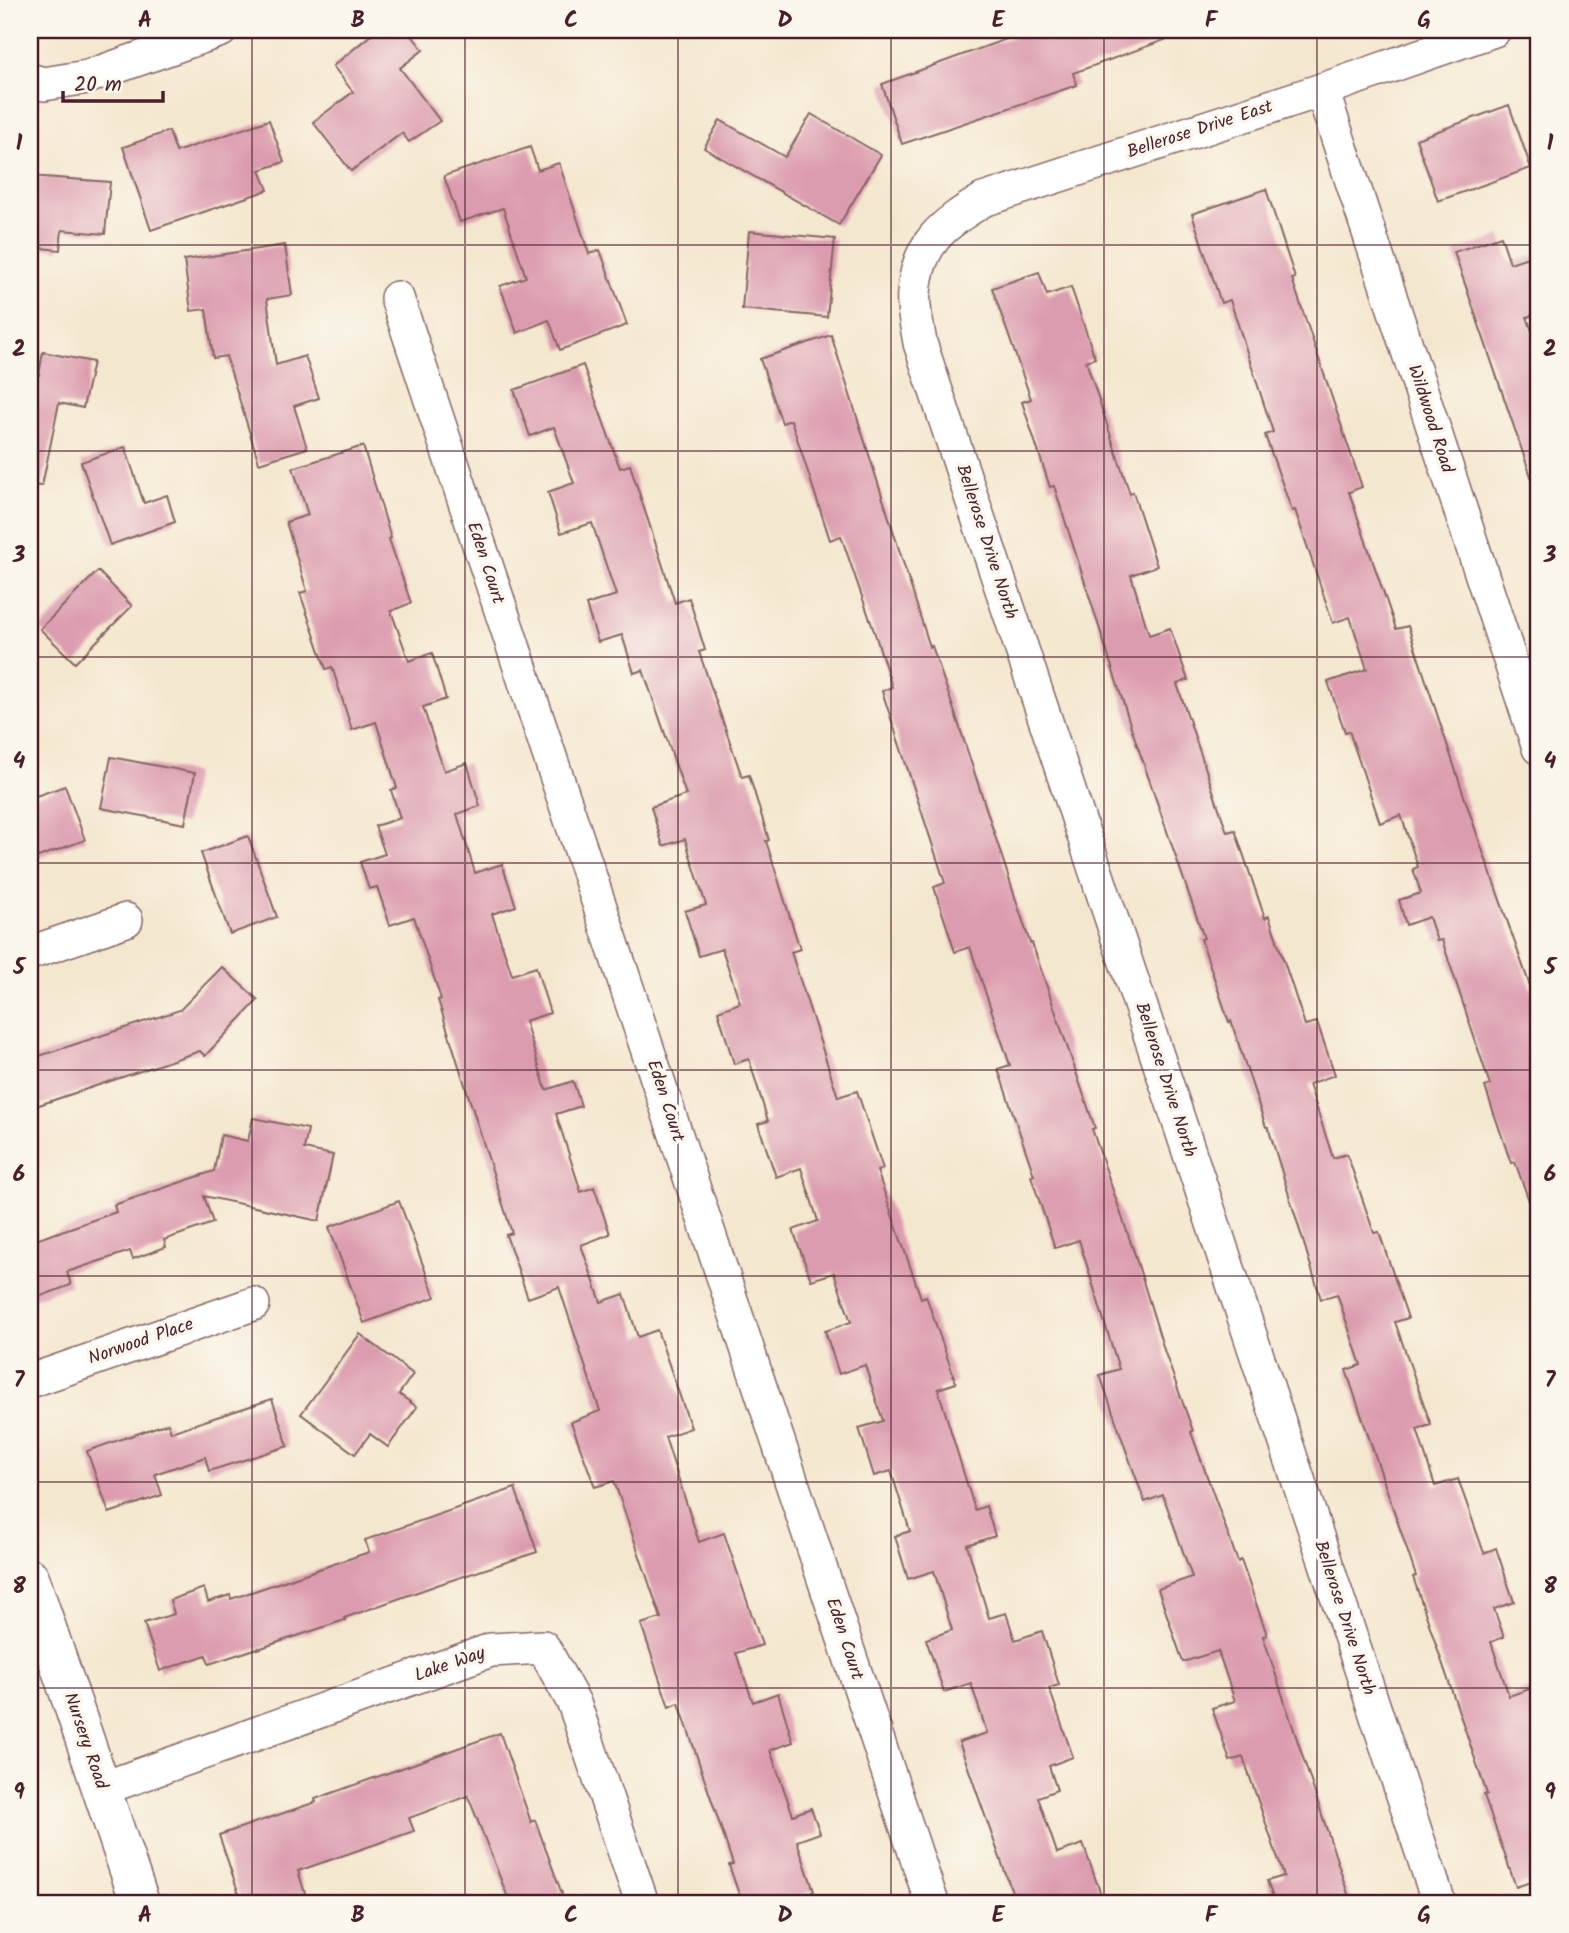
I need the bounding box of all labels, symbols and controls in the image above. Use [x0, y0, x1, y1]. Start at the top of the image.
text: A [138, 3, 152, 39]
text: B [351, 3, 365, 39]
text: C [564, 3, 578, 39]
text: D [777, 3, 793, 39]
text: E [992, 3, 1006, 39]
text: F [1205, 3, 1219, 39]
text: G [1417, 3, 1431, 39]
scale bar [63, 60, 163, 104]
text: 20 m [74, 69, 122, 102]
street label: Bellerose Drive East [1123, 92, 1278, 167]
text: 1 [16, 126, 23, 162]
text: 1 [1547, 126, 1554, 162]
text: 2 [12, 332, 26, 368]
text: 2 [1543, 332, 1557, 368]
street label: Wildwood Road [1399, 361, 1461, 478]
street label: Bellerose Drive North [947, 461, 1025, 623]
street label: Eden Court [458, 518, 512, 609]
text: 3 [12, 538, 26, 574]
text: 3 [1543, 538, 1557, 574]
text: 4 [13, 744, 26, 780]
text: 4 [1544, 744, 1557, 780]
text: 5 [12, 950, 27, 986]
text: 5 [1543, 950, 1558, 986]
street label: Bellerose Drive North [1126, 999, 1204, 1161]
street label: Eden Court [638, 1056, 692, 1147]
text: 6 [13, 1157, 25, 1193]
text: 6 [1544, 1157, 1556, 1193]
street label: Norwood Place [84, 1310, 198, 1374]
text: 7 [14, 1363, 26, 1399]
text: 7 [1545, 1363, 1557, 1399]
street label: Bellerose Drive North [1305, 1537, 1383, 1699]
text: 8 [12, 1569, 26, 1605]
text: 8 [1543, 1569, 1557, 1605]
street label: Eden Court [817, 1594, 871, 1685]
street label: Lake Way [411, 1639, 490, 1691]
street label: Nursery Road [55, 1689, 115, 1794]
text: 9 [13, 1775, 25, 1811]
text: 9 [1544, 1775, 1556, 1811]
text: A [138, 1898, 152, 1933]
text: B [351, 1898, 365, 1933]
text: C [564, 1898, 578, 1933]
text: D [777, 1898, 793, 1933]
text: E [992, 1898, 1006, 1933]
text: F [1205, 1898, 1219, 1933]
text: G [1417, 1898, 1431, 1933]

